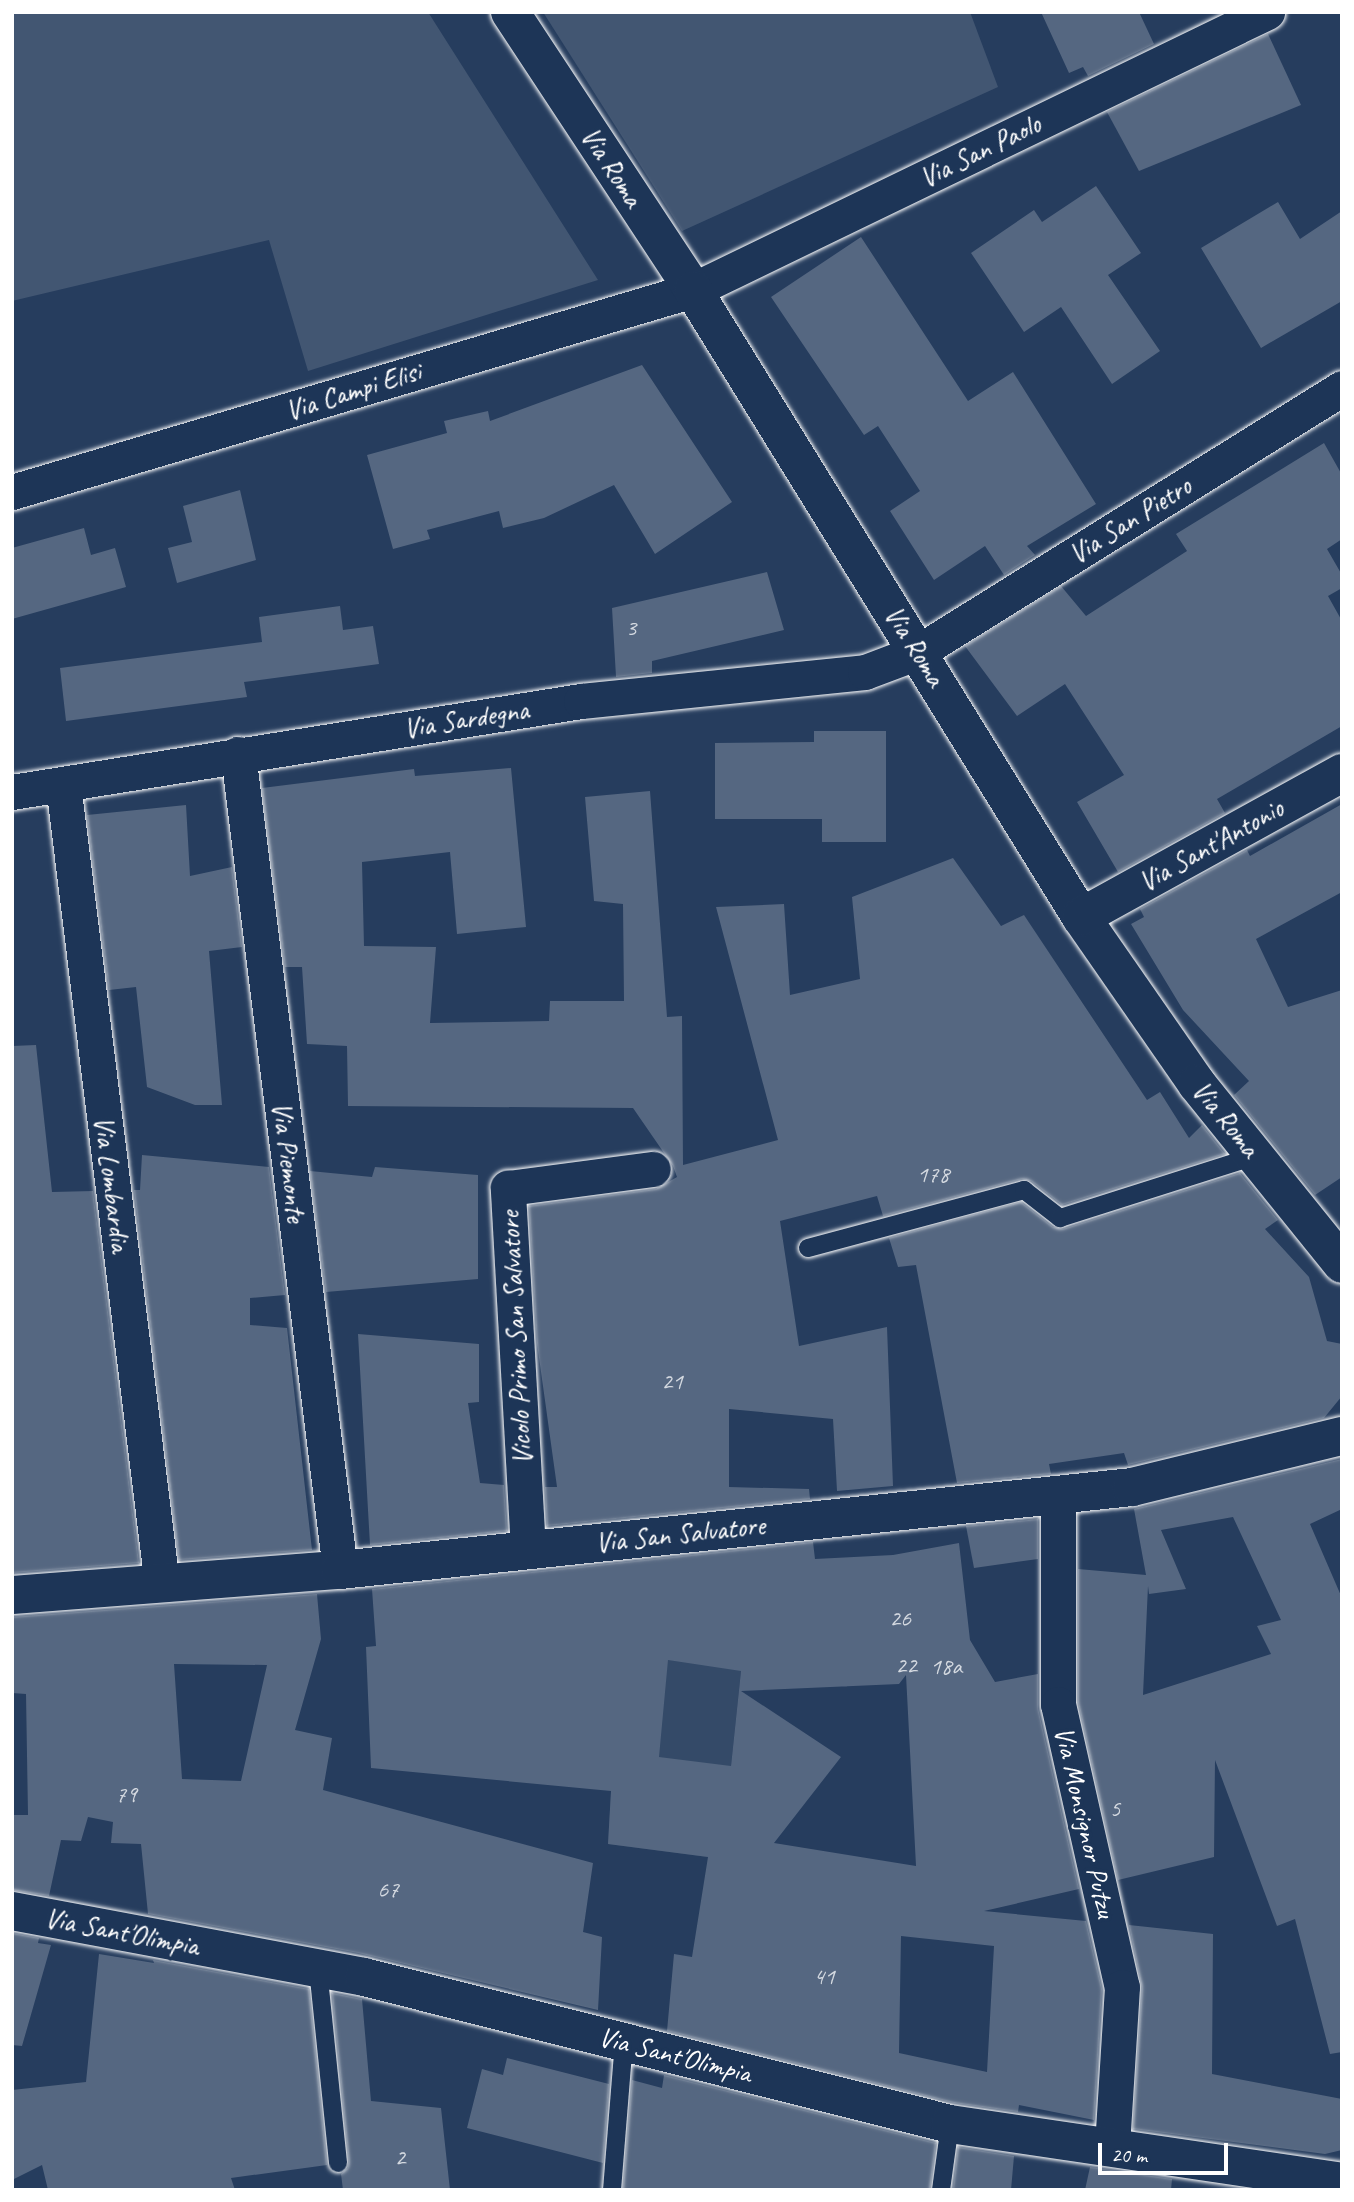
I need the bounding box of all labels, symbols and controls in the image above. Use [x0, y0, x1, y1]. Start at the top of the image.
street label: Via San Paolo [914, 107, 1046, 195]
street label: Via Roma [574, 121, 650, 213]
street label: Via Campi Elisi [281, 354, 425, 428]
street label: Via San Pietro [1062, 469, 1198, 571]
street label: Via Roma [877, 600, 953, 692]
house number: 3 [626, 614, 636, 642]
street label: Via Sardegna [401, 692, 531, 746]
street label: Via Sant'Antonio [1132, 791, 1290, 899]
street label: Via Roma [1185, 1074, 1267, 1164]
street label: Via Piemonte [265, 1100, 313, 1224]
street label: Via Lombardia [87, 1114, 137, 1254]
house number: 178 [917, 1161, 949, 1189]
street label: Vicolo Primo San Salvatore [493, 1209, 539, 1467]
house number: 21 [661, 1368, 683, 1396]
street label: Via San Salvatore [593, 1508, 767, 1560]
house number: 26 [889, 1605, 911, 1633]
house number: 22 [895, 1652, 917, 1680]
house number: 18a [930, 1653, 962, 1681]
street label: Via Monsignor Putzu [1047, 1723, 1123, 1921]
house number: 79 [115, 1781, 137, 1809]
house number: 5 [1110, 1795, 1120, 1823]
house number: 67 [377, 1876, 399, 1904]
street label: Via Sant'Olimpia [42, 1901, 202, 1963]
house number: 41 [813, 1963, 835, 1991]
street label: Via Sant'Olimpia [595, 2020, 755, 2090]
scale bar [1102, 2128, 1232, 2172]
text: 20 m [1111, 2142, 1147, 2168]
house number: 2 [395, 2144, 405, 2172]

